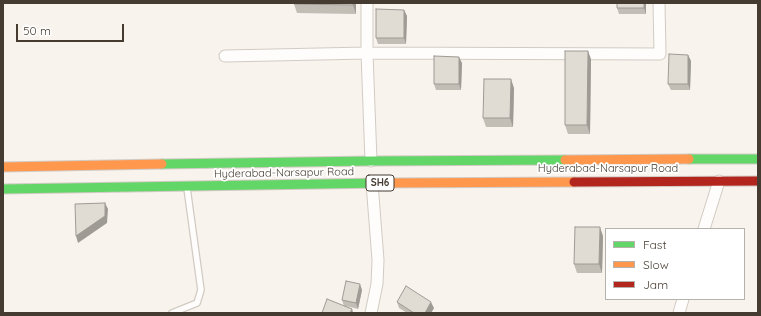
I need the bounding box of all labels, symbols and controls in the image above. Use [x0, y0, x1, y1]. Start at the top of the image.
scale bar [18, 16, 126, 42]
text: 50 m [23, 23, 51, 38]
street label: Hyderabad-Narsapur Road [538, 162, 678, 176]
street label: Hyderabad-Narsapur Road [214, 165, 354, 181]
road number: SH6 [366, 175, 394, 191]
legend [605, 228, 745, 300]
text: Fast [643, 237, 667, 252]
text: Slow [643, 257, 669, 272]
text: Jam [643, 277, 668, 292]

